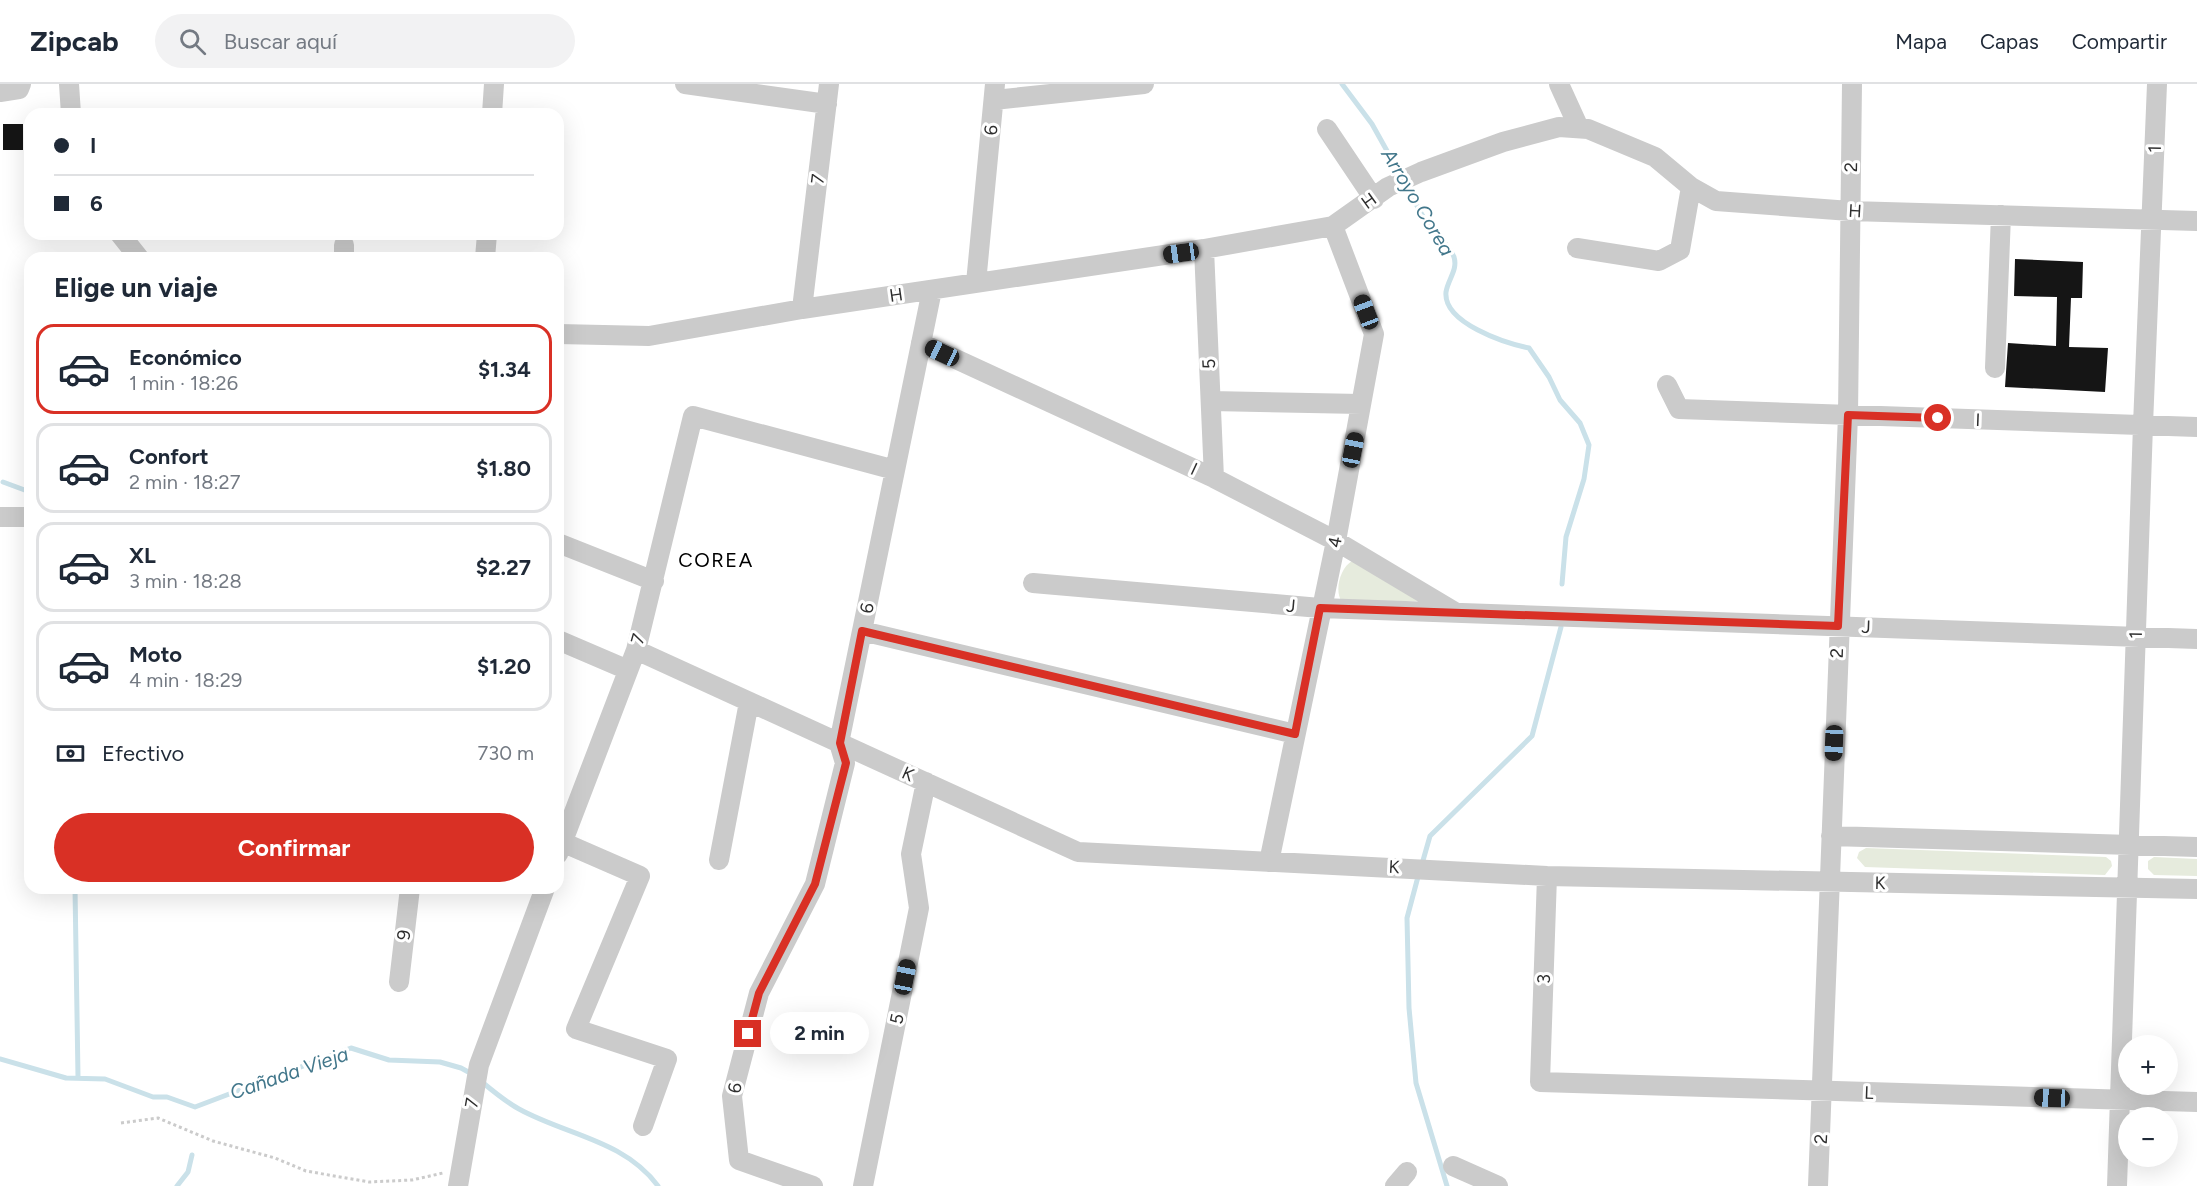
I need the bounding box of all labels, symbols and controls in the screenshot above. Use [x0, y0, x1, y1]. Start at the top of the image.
search box [155, 14, 575, 68]
text: Zipcab [30, 24, 119, 58]
icon: search [176, 25, 209, 58]
text: Buscar aquí [224, 28, 337, 55]
text: Mapa [1895, 29, 1947, 54]
text: Capas [1980, 29, 2039, 54]
text: Compartir [2072, 29, 2167, 54]
street label: 6 [980, 124, 1002, 136]
text: I [90, 132, 96, 159]
water label: Arroyo Corea [1376, 143, 1460, 260]
street label: 1 [2144, 145, 2166, 153]
street label: 2 [1840, 162, 1862, 172]
street label: 7 [806, 173, 830, 185]
street label: H [1357, 188, 1381, 214]
text: 6 [90, 190, 103, 217]
street label: H [1848, 200, 1862, 222]
car [1162, 242, 1200, 264]
text: Elige un viaje [54, 271, 218, 304]
street label: H [888, 283, 904, 307]
car [1351, 292, 1381, 332]
car [922, 337, 962, 369]
icon: car [57, 342, 111, 396]
text: Económico [129, 344, 242, 371]
text: $1.34 [478, 356, 531, 383]
street label: 5 [1198, 358, 1220, 370]
text: 1 min · 18:26 [129, 371, 238, 395]
route start [1924, 404, 1951, 431]
street label: I [1975, 409, 1981, 431]
car [1341, 431, 1365, 469]
icon: car [57, 441, 111, 495]
text: Confort [129, 443, 209, 470]
text: $1.80 [476, 455, 531, 482]
street label: I [1187, 458, 1201, 480]
text: 2 min · 18:27 [129, 470, 240, 494]
street label: 4 [1323, 534, 1347, 550]
icon: car [57, 540, 111, 594]
text: XL [129, 542, 156, 569]
district label: COREA [678, 548, 754, 572]
text: $2.27 [476, 554, 531, 581]
text: 3 min · 18:28 [129, 569, 242, 593]
street label: J [1285, 595, 1297, 617]
street label: 6 [855, 601, 879, 615]
street label: J [1861, 616, 1871, 638]
street label: 7 [626, 631, 650, 647]
street label: 1 [2125, 631, 2147, 639]
icon: car [57, 639, 111, 693]
text: Moto [129, 641, 182, 668]
street label: 2 [1826, 648, 1848, 658]
text: $1.20 [477, 653, 531, 680]
text: 4 min · 18:29 [129, 668, 242, 692]
car [1824, 725, 1844, 761]
icon: cash [54, 737, 87, 770]
text: Efectivo [102, 740, 184, 767]
text: 730 m [478, 741, 534, 765]
street label: K [899, 762, 918, 786]
button: Confirmar [54, 813, 534, 882]
street label: K [1388, 856, 1400, 878]
street label: K [1874, 872, 1886, 894]
street label: 9 [392, 929, 416, 941]
car [893, 958, 917, 996]
street label: 3 [1533, 974, 1555, 984]
street label: 5 [885, 1012, 909, 1026]
callout: 2 min [769, 1013, 868, 1055]
route end [734, 1020, 761, 1047]
text: 2 min [794, 1021, 845, 1045]
map controls [2118, 1035, 2178, 1167]
button: + [2118, 1035, 2178, 1095]
water label: Cañada Vieja [227, 1041, 352, 1105]
street label: 6 [723, 1081, 747, 1095]
street label: L [1864, 1082, 1875, 1104]
car [2034, 1088, 2070, 1108]
street label: 7 [460, 1096, 484, 1110]
button: − [2118, 1107, 2178, 1167]
street label: 2 [1810, 1133, 1832, 1145]

